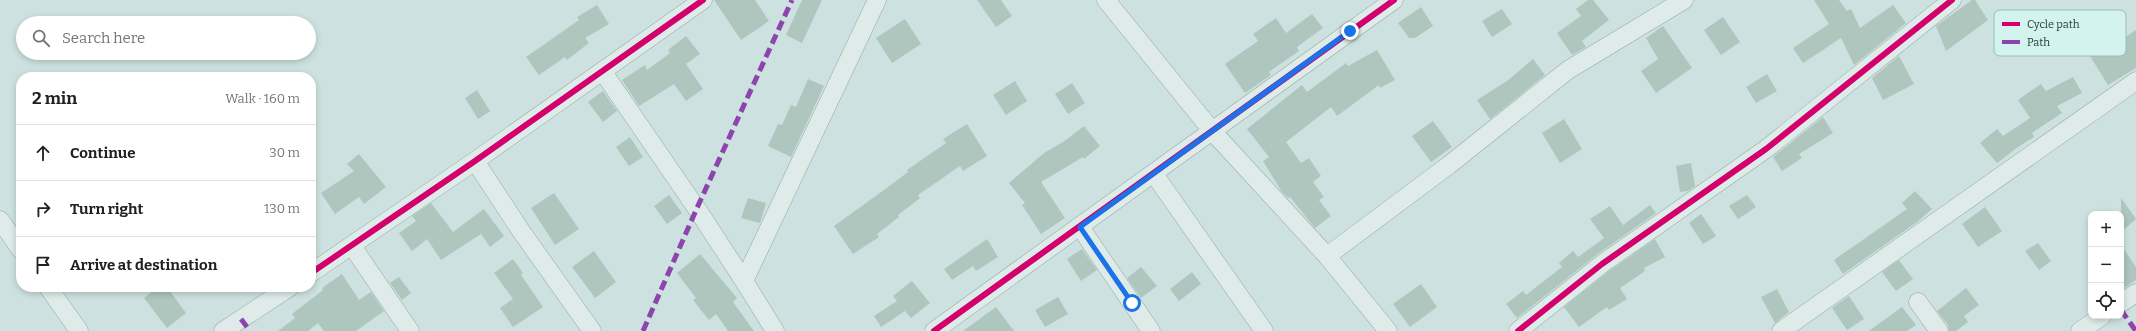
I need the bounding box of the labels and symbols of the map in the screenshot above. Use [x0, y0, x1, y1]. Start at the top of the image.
legend [1994, 10, 2126, 56]
text: Cycle path [2027, 18, 2080, 31]
route end [1341, 22, 1359, 40]
text: Path [2027, 36, 2050, 49]
route start [1123, 294, 1141, 312]

